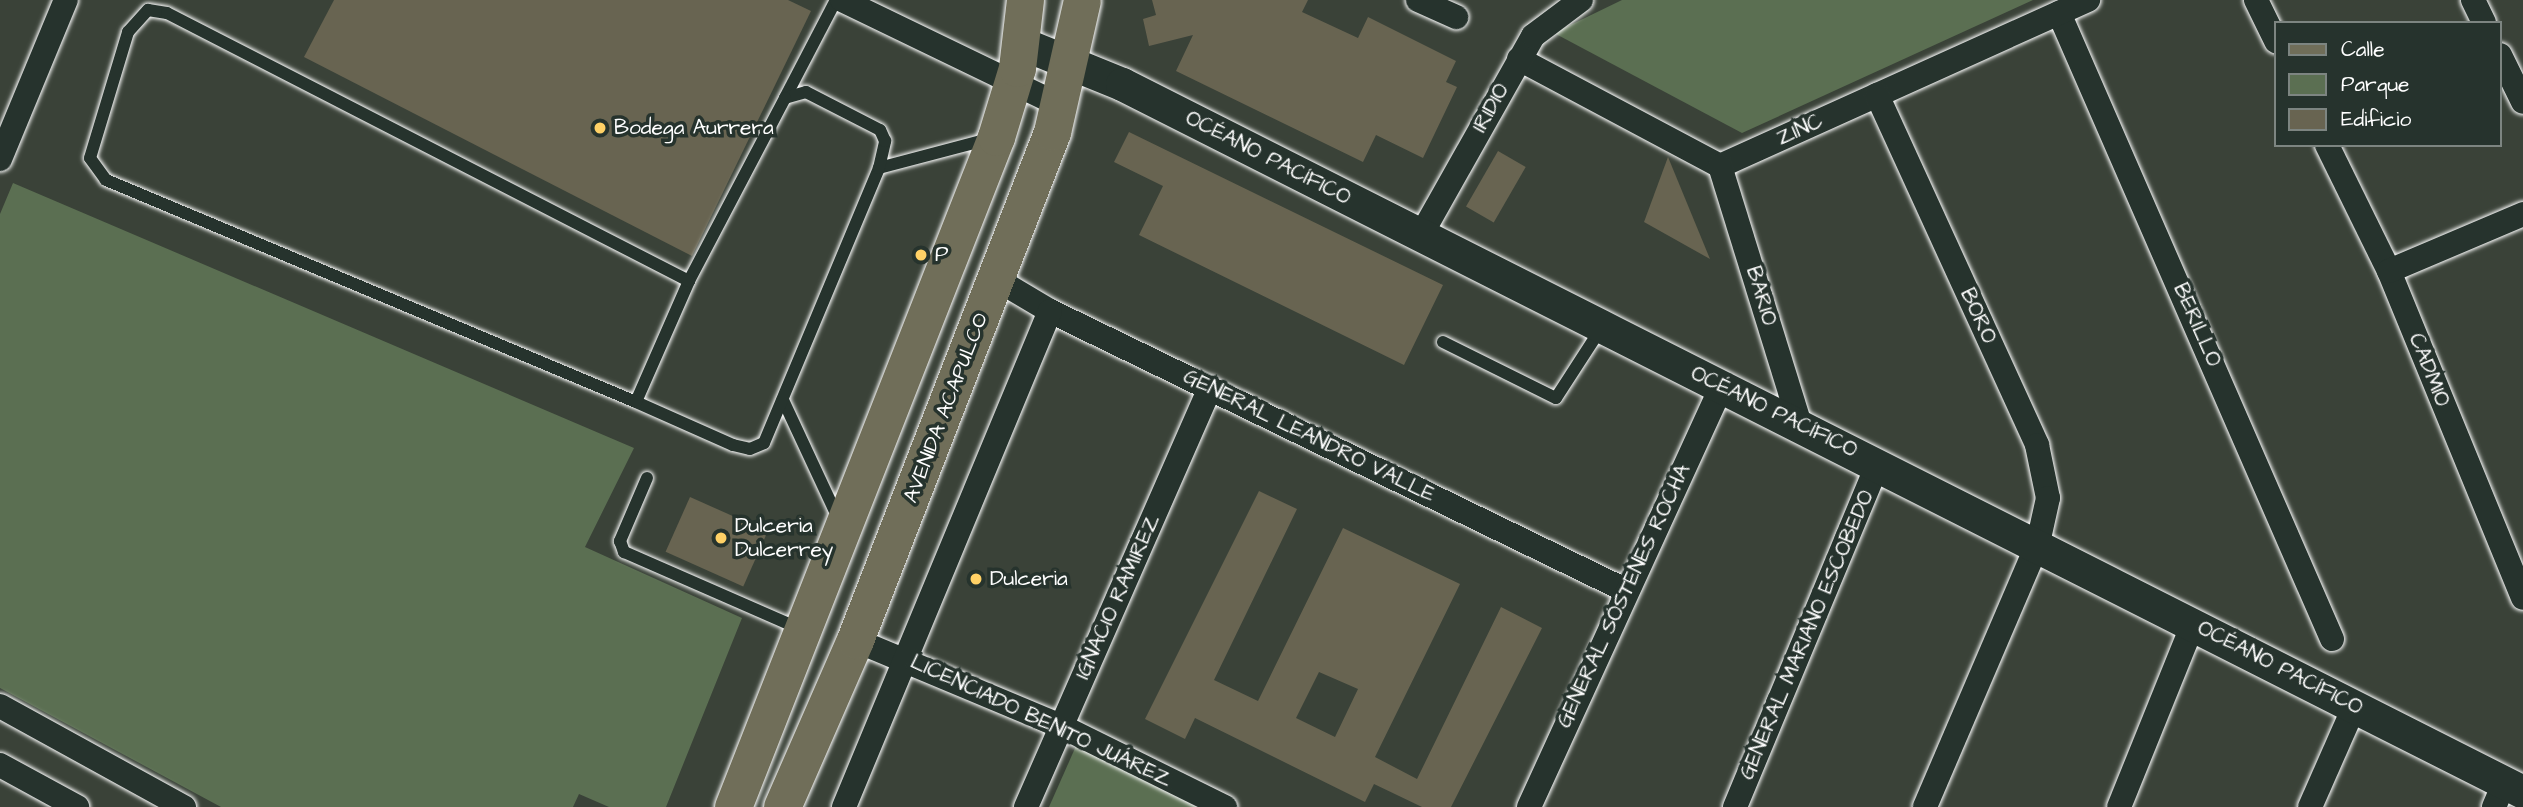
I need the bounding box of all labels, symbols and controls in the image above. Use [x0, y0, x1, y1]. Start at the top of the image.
legend [2274, 21, 2502, 147]
text: Calle [2341, 35, 2385, 64]
text: Parque [2341, 70, 2409, 99]
street label: IRIDIO [1467, 79, 1515, 137]
street label: OCÉANO PACÍFICO [1181, 105, 1355, 211]
text: Edificio [2341, 105, 2411, 134]
street label: ZINC [1773, 109, 1827, 151]
place label: Bodega Aurrera [614, 115, 774, 141]
marker: Bodega Aurrera [592, 120, 608, 136]
place label: P [935, 242, 948, 268]
marker: P [913, 247, 929, 263]
street label: BARIO [1740, 263, 1782, 329]
street label: BERILLO [2167, 279, 2227, 371]
street label: BORO [1954, 284, 2002, 348]
street label: AVENIDA ACAPULCO [898, 310, 994, 506]
street label: CADMIO [2403, 330, 2455, 410]
street label: OCÉANO PACÍFICO [1687, 361, 1861, 463]
street label: GENERAL LEANDRO VALLE [1179, 364, 1439, 508]
street label: GENERAL SÓSTENES ROCHA [1552, 460, 1696, 732]
street label: GENERAL MARIANO ESCOBEDO [1734, 487, 1880, 783]
street label: IGNACIO RAMIREZ [1070, 511, 1166, 683]
place label: Dulceria Dulcerrey [735, 513, 833, 563]
marker: Dulceria Dulcerrey [713, 530, 729, 546]
place label: Dulceria [990, 566, 1068, 592]
marker: Dulceria [968, 571, 984, 587]
street label: OCÉANO PACÍFICO [2193, 615, 2367, 721]
street label: LICENCIADO BENITO JUÁREZ [906, 649, 1176, 793]

